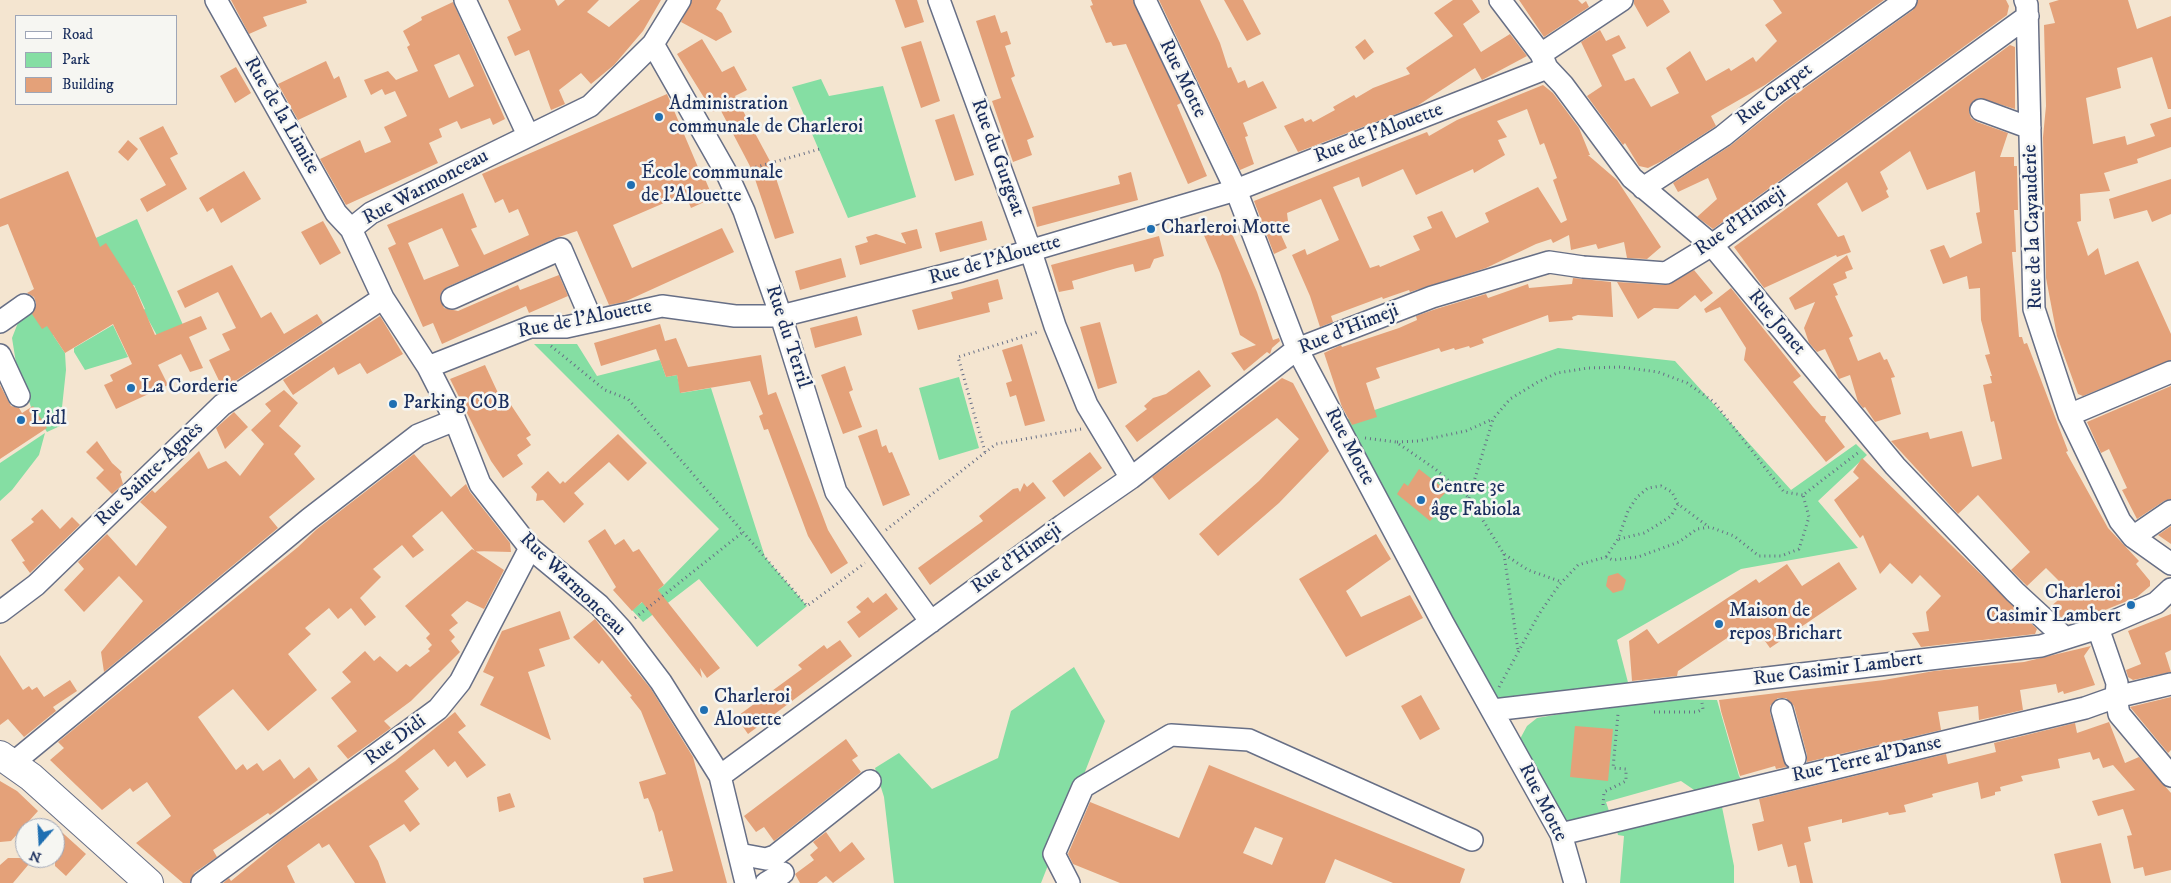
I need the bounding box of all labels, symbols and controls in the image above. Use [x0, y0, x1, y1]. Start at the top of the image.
legend [15, 15, 178, 105]
text: Road [62, 25, 93, 44]
street label: Rue Motte [1153, 36, 1211, 122]
text: Park [62, 50, 90, 69]
street label: Rue de la Limite [238, 53, 324, 179]
street label: Rue Carpet [1732, 58, 1818, 132]
text: Building [62, 75, 114, 94]
place label: Administration communale de Charleroi [669, 93, 863, 140]
street label: Rue du Gurgeat [965, 96, 1029, 220]
street label: Rue de l'Alouette [1311, 98, 1447, 170]
marker: Administration communale de Charleroi [653, 111, 665, 123]
street label: Rue de la Cayauderie [2019, 144, 2049, 310]
street label: Rue Warmonceau [359, 145, 493, 231]
place label: École communale de l'Alouette [641, 162, 783, 209]
marker: École communale de l'Alouette [625, 179, 637, 191]
street label: Rue d'Himeji [1691, 182, 1791, 262]
place label: Charleroi Motte [1161, 217, 1290, 241]
marker: Charleroi Motte [1145, 223, 1157, 235]
street label: Rue de l'Alouette [926, 231, 1064, 291]
street label: Rue du Terril [759, 282, 815, 392]
street label: Rue Jonet [1742, 285, 1810, 361]
street label: Rue de l'Alouette [516, 295, 654, 345]
street label: Rue d'Himeji [1295, 299, 1403, 361]
place label: La Corderie [141, 376, 238, 400]
marker: La Corderie [125, 382, 137, 394]
place label: Parking COB [403, 392, 510, 416]
marker: Parking COB [387, 398, 399, 410]
street label: Rue Motte [1319, 404, 1379, 490]
place label: Lidl [31, 408, 67, 432]
marker: Lidl [15, 414, 27, 426]
street label: Rue Sainte-Agnès [91, 418, 209, 532]
place label: Centre 3e âge Fabiola [1431, 476, 1521, 523]
marker: Centre 3e âge Fabiola [1415, 494, 1427, 506]
street label: Rue d'Himeji [967, 518, 1067, 600]
street label: Rue Warmonceau [514, 528, 630, 642]
place label: Charleroi Casimir Lambert [1986, 582, 2121, 629]
marker: Charleroi Casimir Lambert [2125, 599, 2137, 611]
place label: Maison de repos Brichart [1729, 600, 1842, 647]
marker: Maison de repos Brichart [1713, 618, 1725, 630]
street label: Rue Casimir Lambert [1752, 648, 1924, 692]
place label: Charleroi Alouette [714, 686, 790, 733]
marker: Charleroi Alouette [698, 704, 710, 716]
street label: Rue Didi [361, 710, 431, 772]
street label: Rue Terre al'Danse [1790, 731, 1944, 789]
street label: Rue Motte [1512, 760, 1572, 846]
north arrow [15, 818, 65, 868]
text: N [27, 846, 44, 867]

